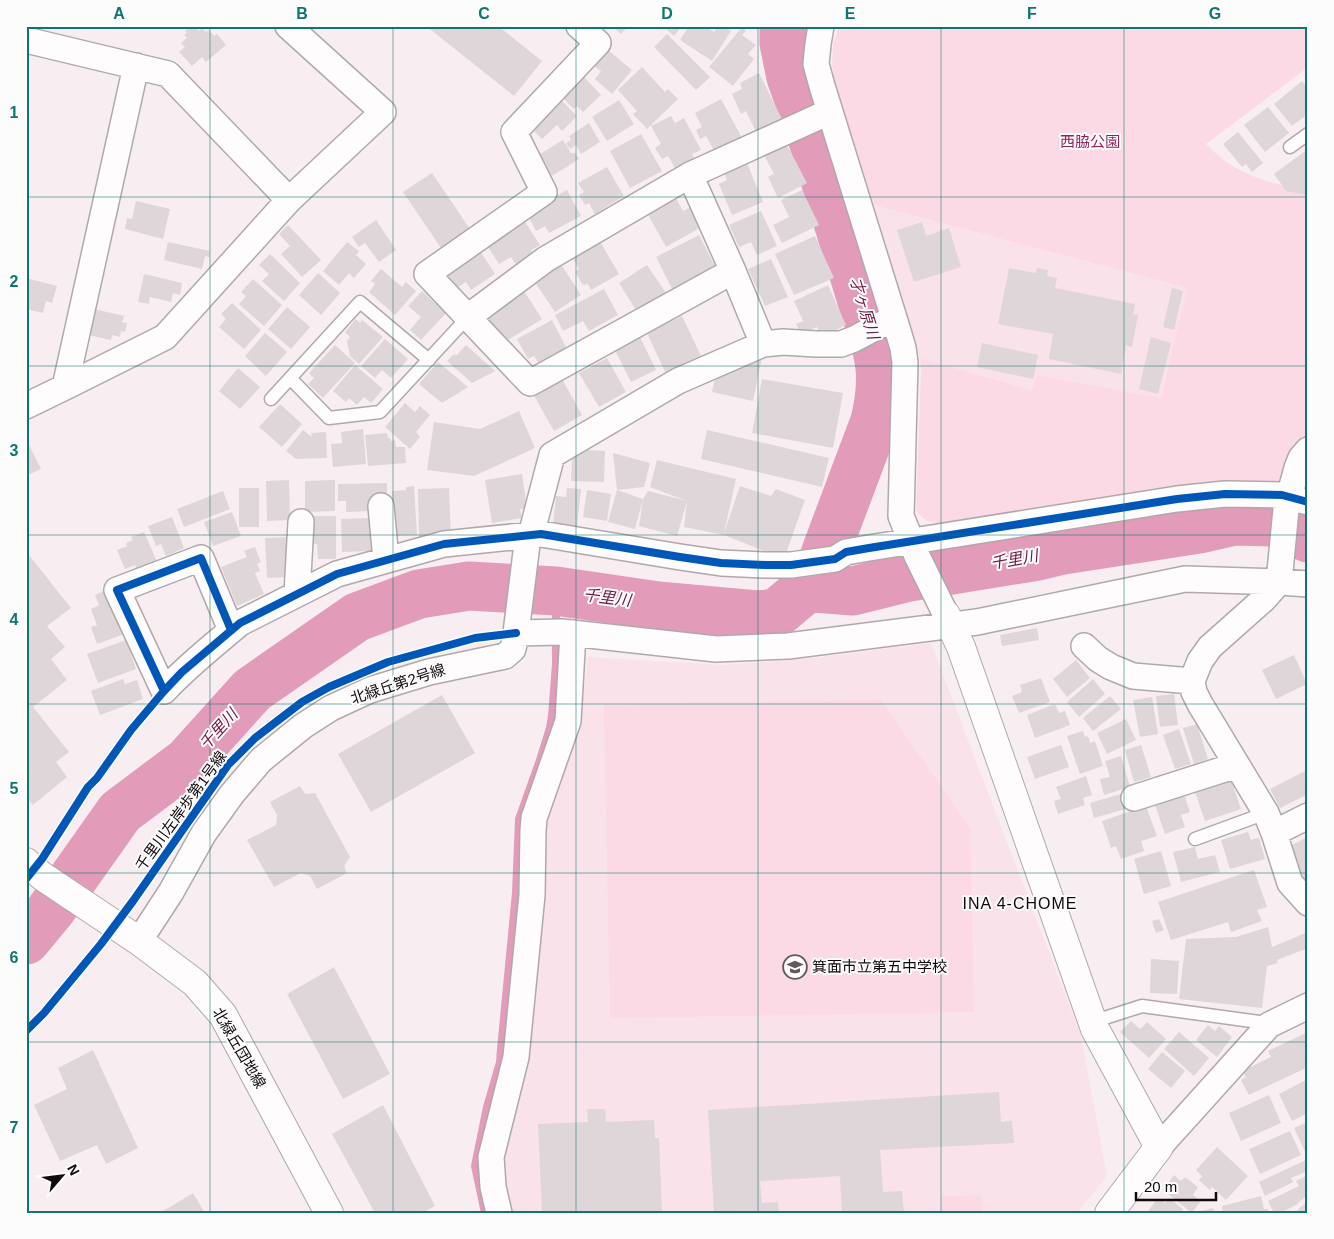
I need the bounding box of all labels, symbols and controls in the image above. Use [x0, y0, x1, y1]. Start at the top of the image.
text: A [113, 5, 125, 22]
text: B [296, 5, 308, 22]
text: C [478, 5, 490, 22]
text: D [661, 5, 673, 22]
text: E [845, 5, 856, 22]
text: F [1027, 5, 1037, 22]
text: G [1209, 5, 1221, 22]
text: 1 [10, 104, 19, 121]
park label: 西脇公園 [1060, 133, 1120, 150]
text: 2 [10, 273, 19, 290]
water label: 才ヶ原川 [847, 275, 883, 343]
text: 3 [10, 442, 19, 459]
water label: 千里川 [989, 547, 1041, 572]
water label: 千里川 [582, 586, 634, 609]
text: 4 [10, 611, 19, 628]
street label: 北緑丘第2号線 [348, 660, 447, 707]
water label: 千里川 [196, 704, 242, 753]
street label: 千里川左岸歩第1号線 [132, 748, 230, 874]
text: 5 [10, 780, 19, 797]
district label: INA 4-CHOME [962, 895, 1078, 912]
text: 6 [10, 949, 19, 966]
school or university icon: 箕面市立第五中学校 [782, 954, 808, 980]
place label: 箕面市立第五中学校 [812, 958, 947, 975]
street label: 北緑丘団地線 [210, 1005, 269, 1091]
text: 7 [10, 1119, 19, 1136]
north arrow [38, 1152, 88, 1202]
text: N [64, 1162, 83, 1178]
scale bar [1136, 1169, 1216, 1201]
text: 20 m [1144, 1178, 1177, 1195]

